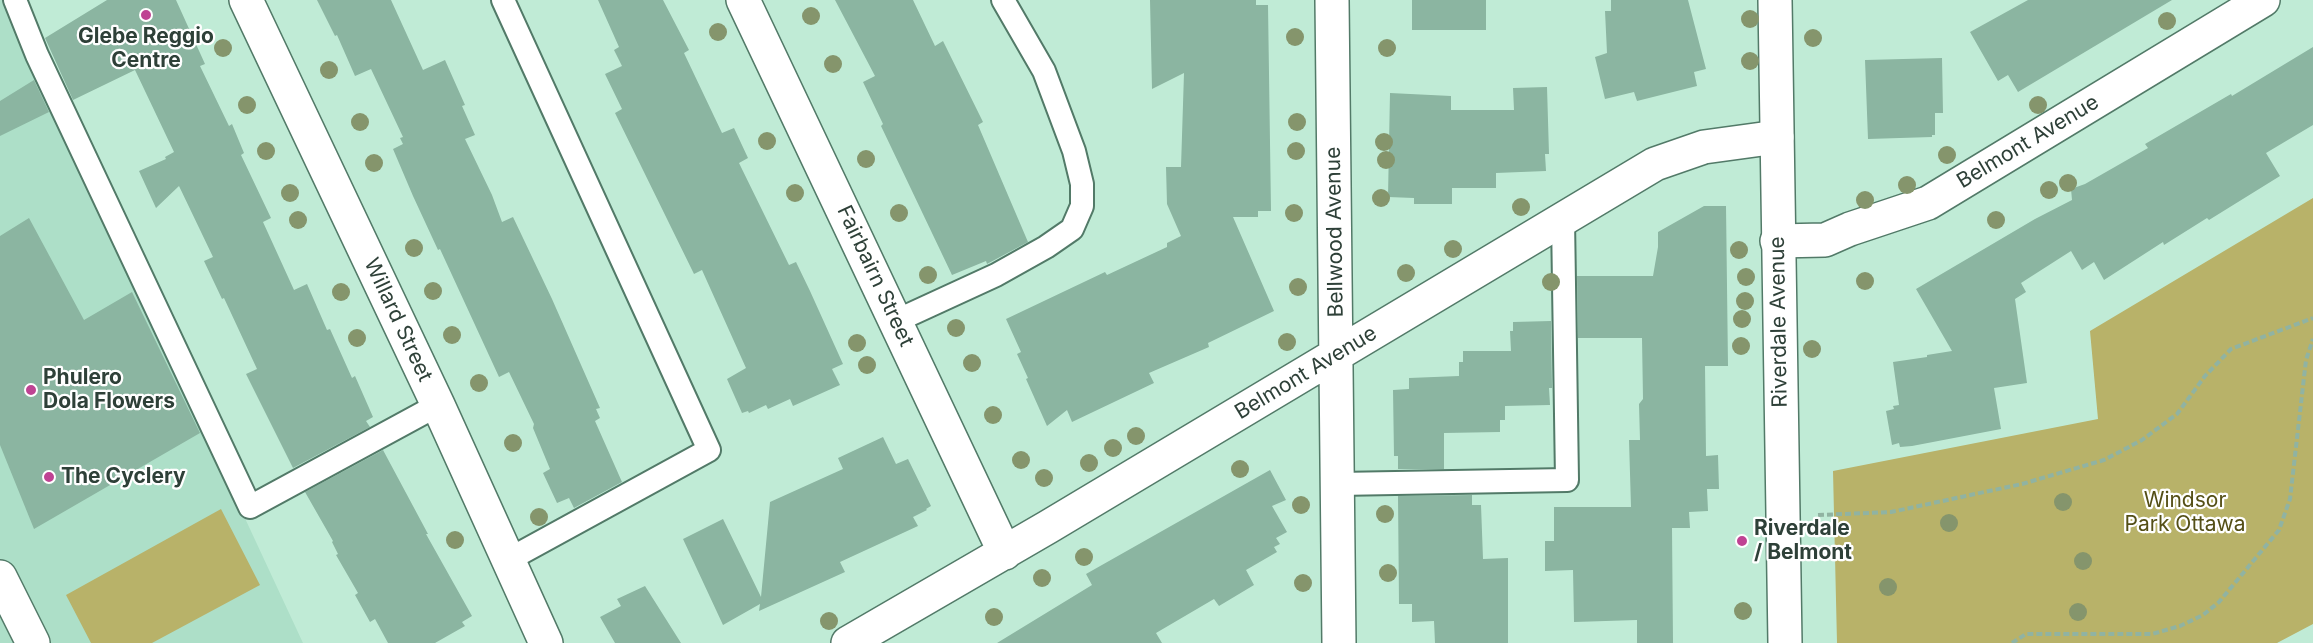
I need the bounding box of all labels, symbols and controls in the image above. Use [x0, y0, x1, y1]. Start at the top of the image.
marker: Glebe Reggio Centre [139, 8, 153, 22]
place label: Glebe Reggio Centre [78, 24, 214, 74]
street label: Belmont Avenue [1953, 90, 2103, 194]
street label: Bellwood Avenue [1321, 146, 1349, 318]
street label: Fairbairn Street [831, 201, 919, 351]
street label: Riverdale Avenue [1765, 236, 1793, 408]
street label: Willard Street [358, 254, 438, 386]
street label: Belmont Avenue [1231, 321, 1381, 425]
place label: Phulero Dola Flowers [43, 365, 175, 415]
marker: Phulero Dola Flowers [24, 383, 38, 397]
place label: The Cyclery [61, 464, 186, 490]
marker: The Cyclery [42, 470, 56, 484]
park label: Windsor Park Ottawa [2124, 488, 2246, 538]
place label: Riverdale / Belmont [1754, 516, 1852, 566]
marker: Riverdale / Belmont [1735, 534, 1749, 548]

